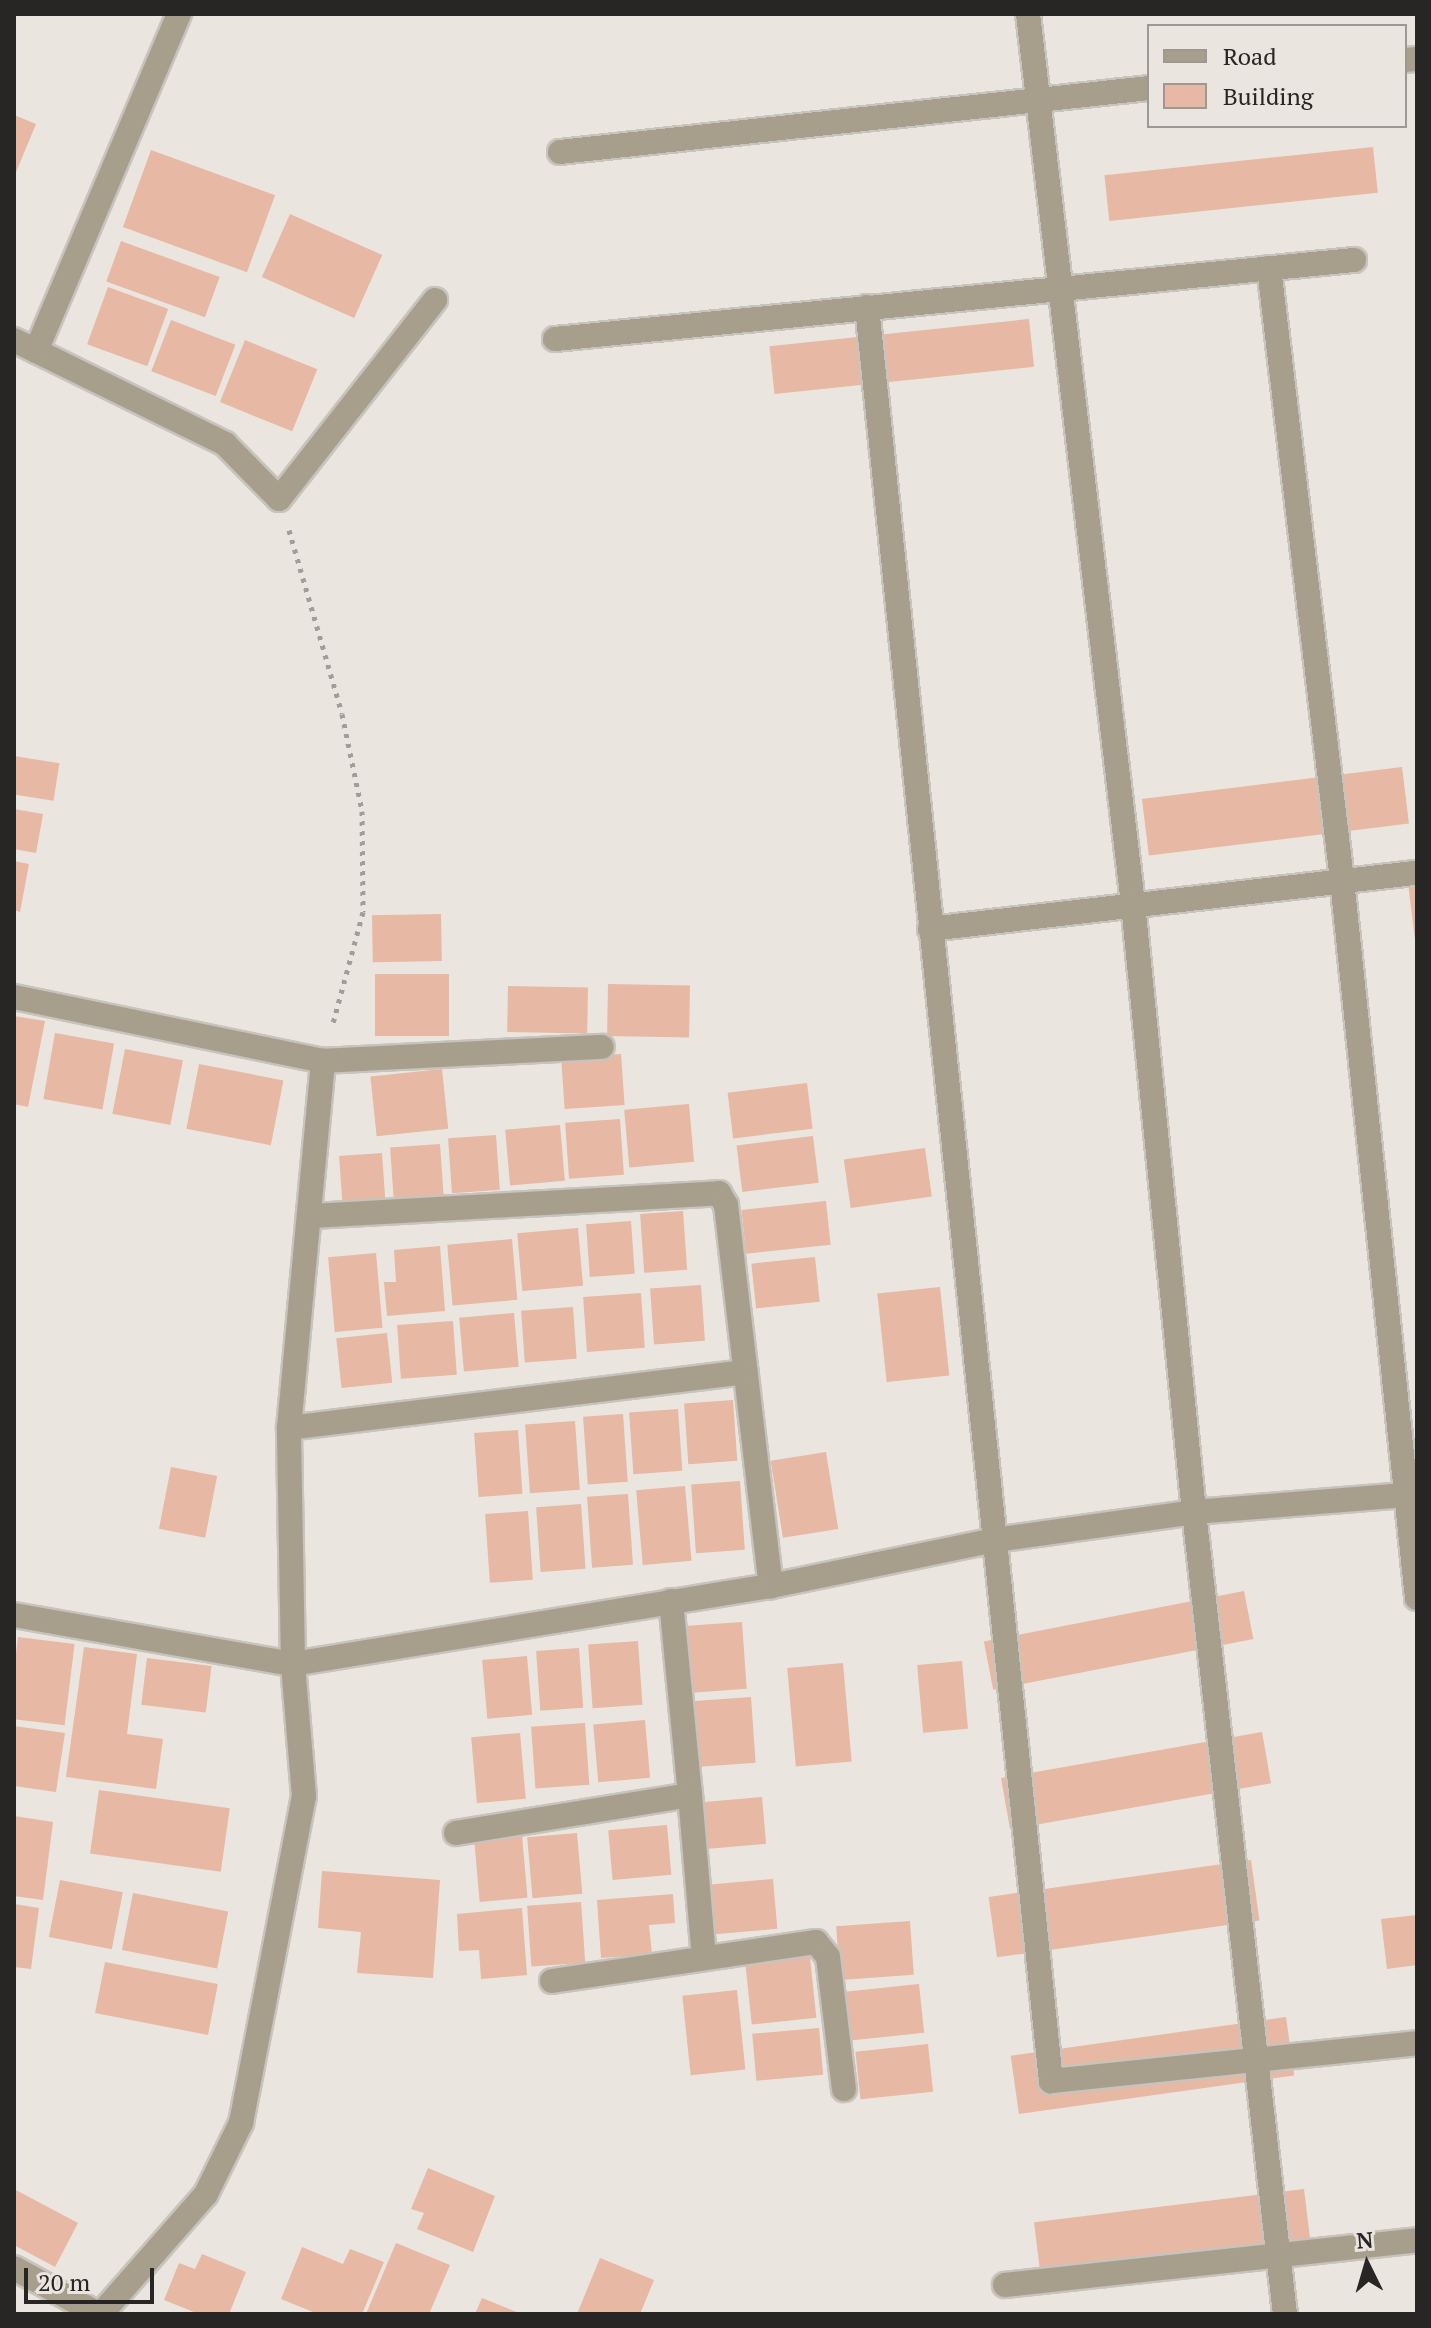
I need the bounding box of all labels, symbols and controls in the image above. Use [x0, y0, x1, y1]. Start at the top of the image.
legend [1147, 24, 1407, 128]
text: Road [1223, 40, 1277, 72]
text: Building [1223, 80, 1313, 112]
north arrow [1327, 2224, 1407, 2304]
text: N [1355, 2224, 1374, 2255]
scale bar [28, 2252, 158, 2302]
text: 20 m [38, 2266, 90, 2298]

